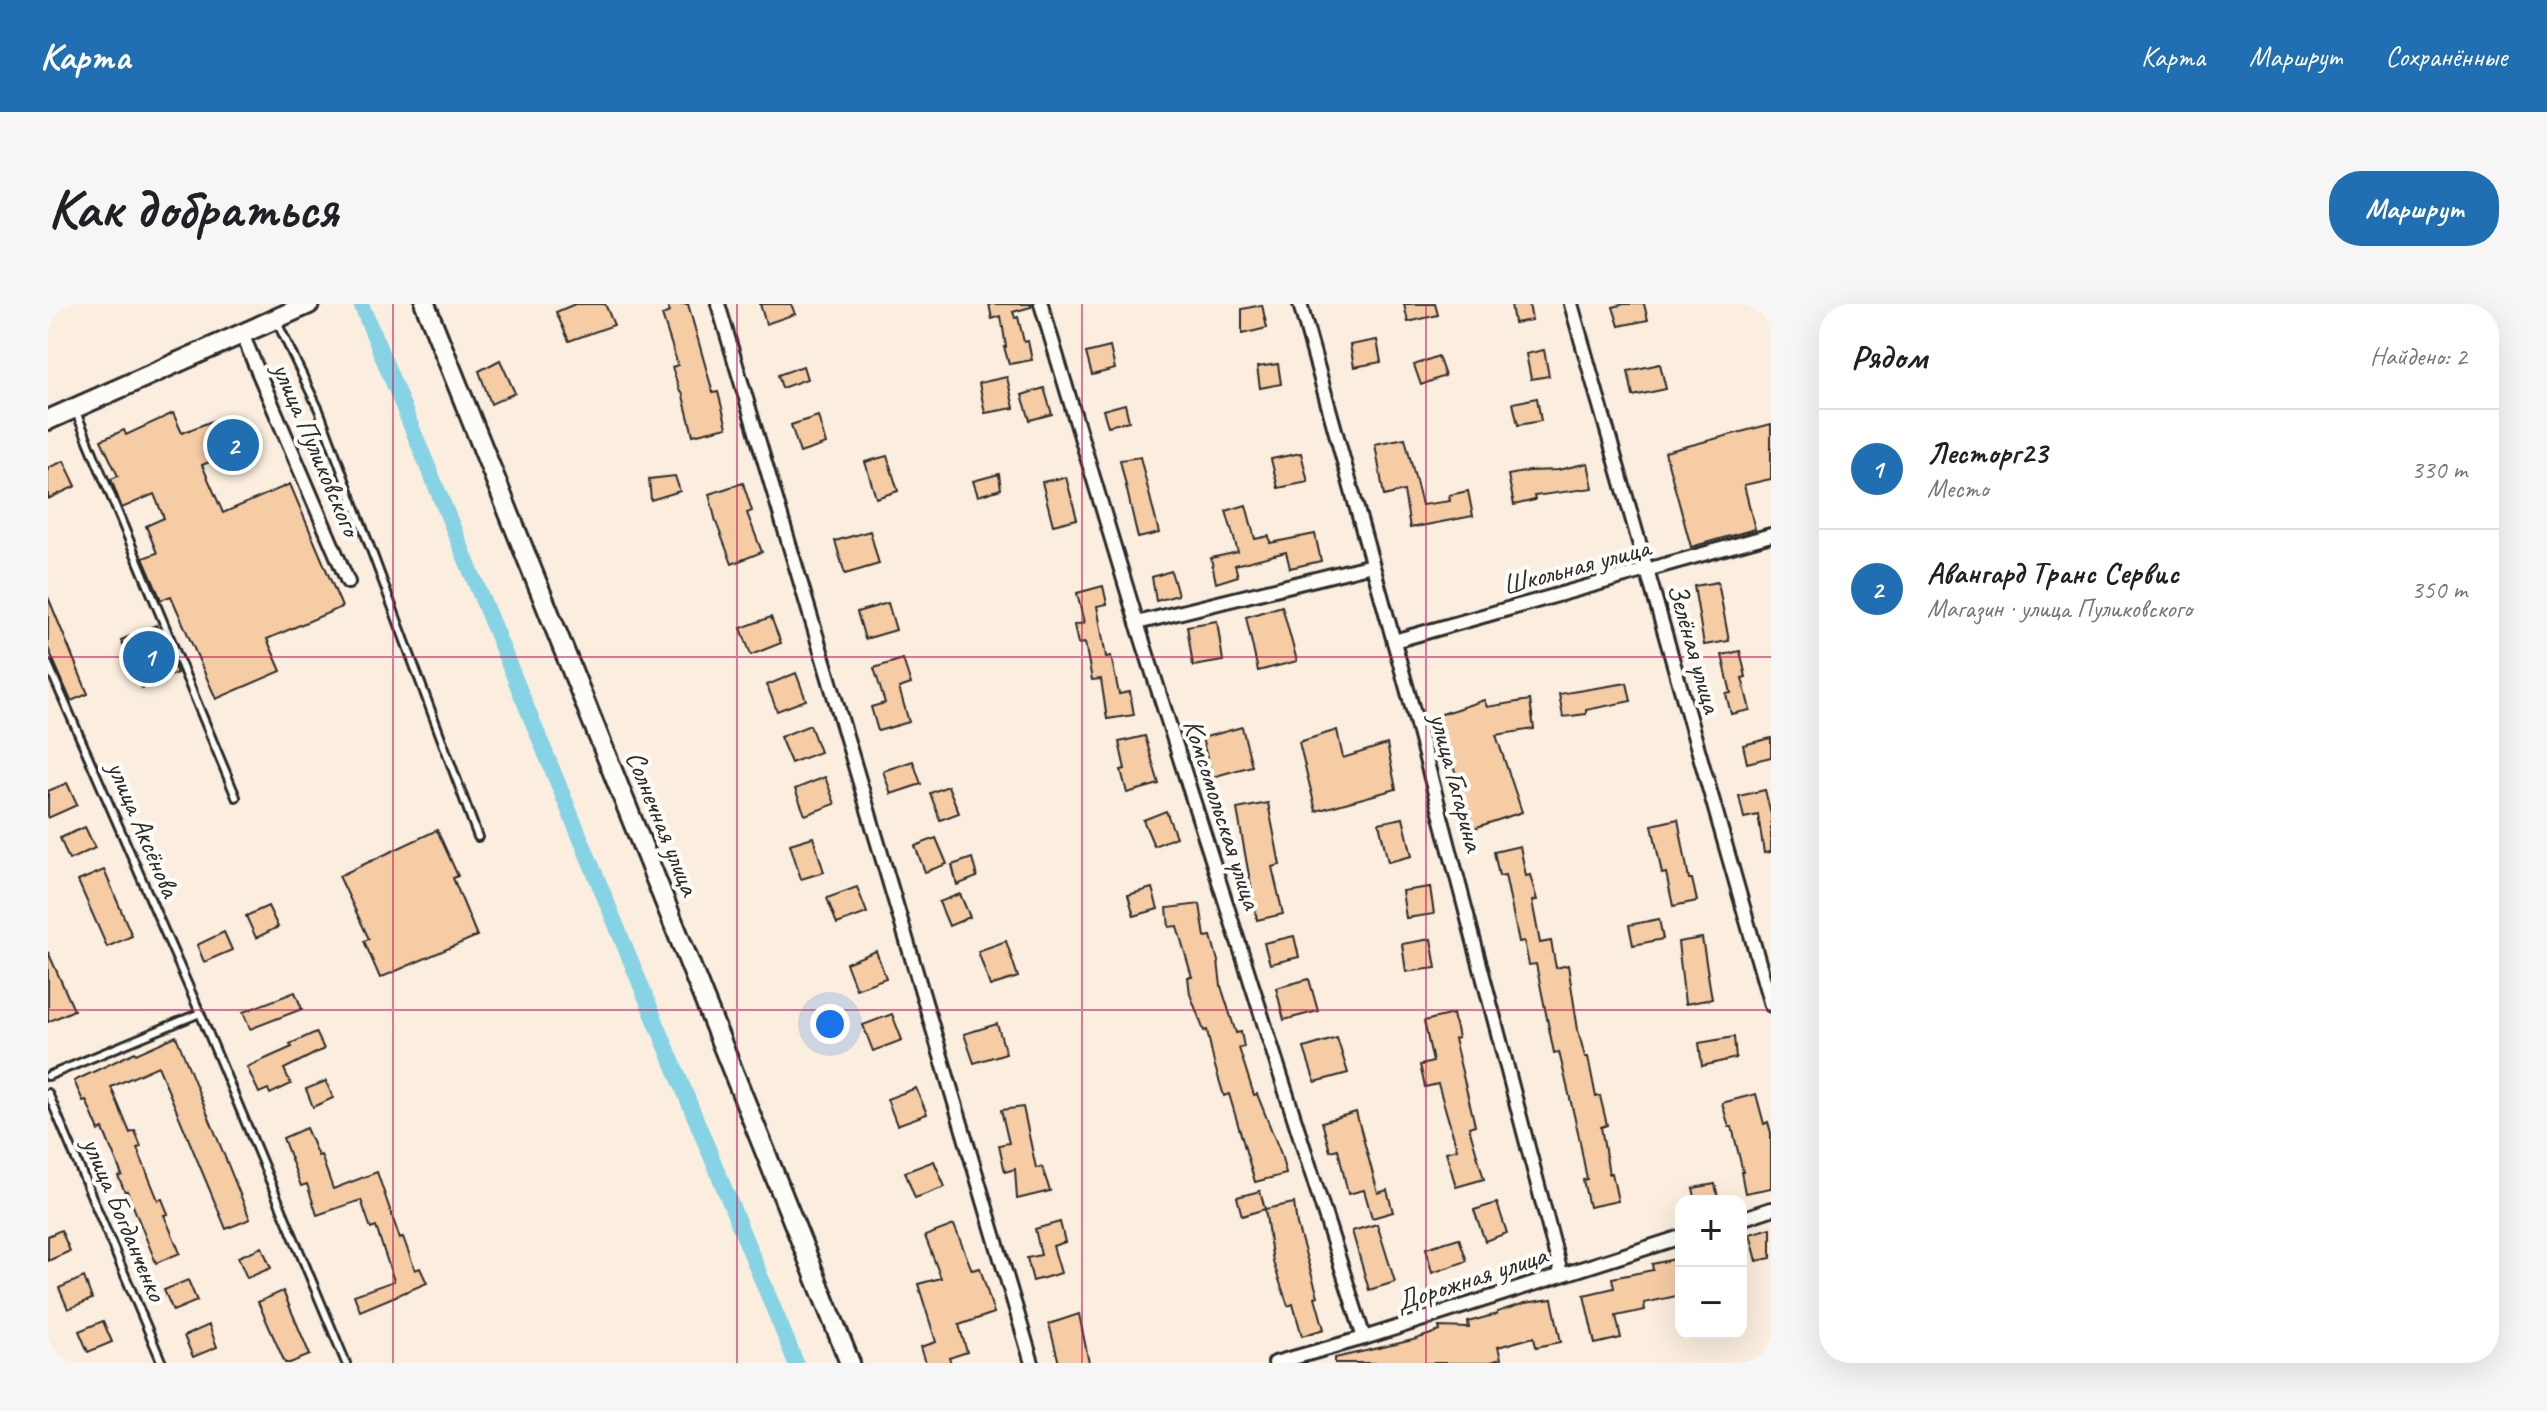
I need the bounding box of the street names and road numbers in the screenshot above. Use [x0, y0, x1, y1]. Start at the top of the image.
street label: улица Пуликовского [264, 355, 370, 544]
street label: Школьная улица [1498, 529, 1656, 602]
street label: Зелёная улица [1660, 579, 1731, 718]
street label: улица Гагарина [1421, 707, 1493, 857]
street label: Комсомольская улица [1176, 715, 1271, 915]
street label: Солнечная улица [618, 746, 708, 902]
street label: улица Аксёнова [99, 754, 189, 904]
street label: улица Богданченко [74, 1130, 176, 1308]
street label: Дорожная улица [1391, 1237, 1553, 1319]

